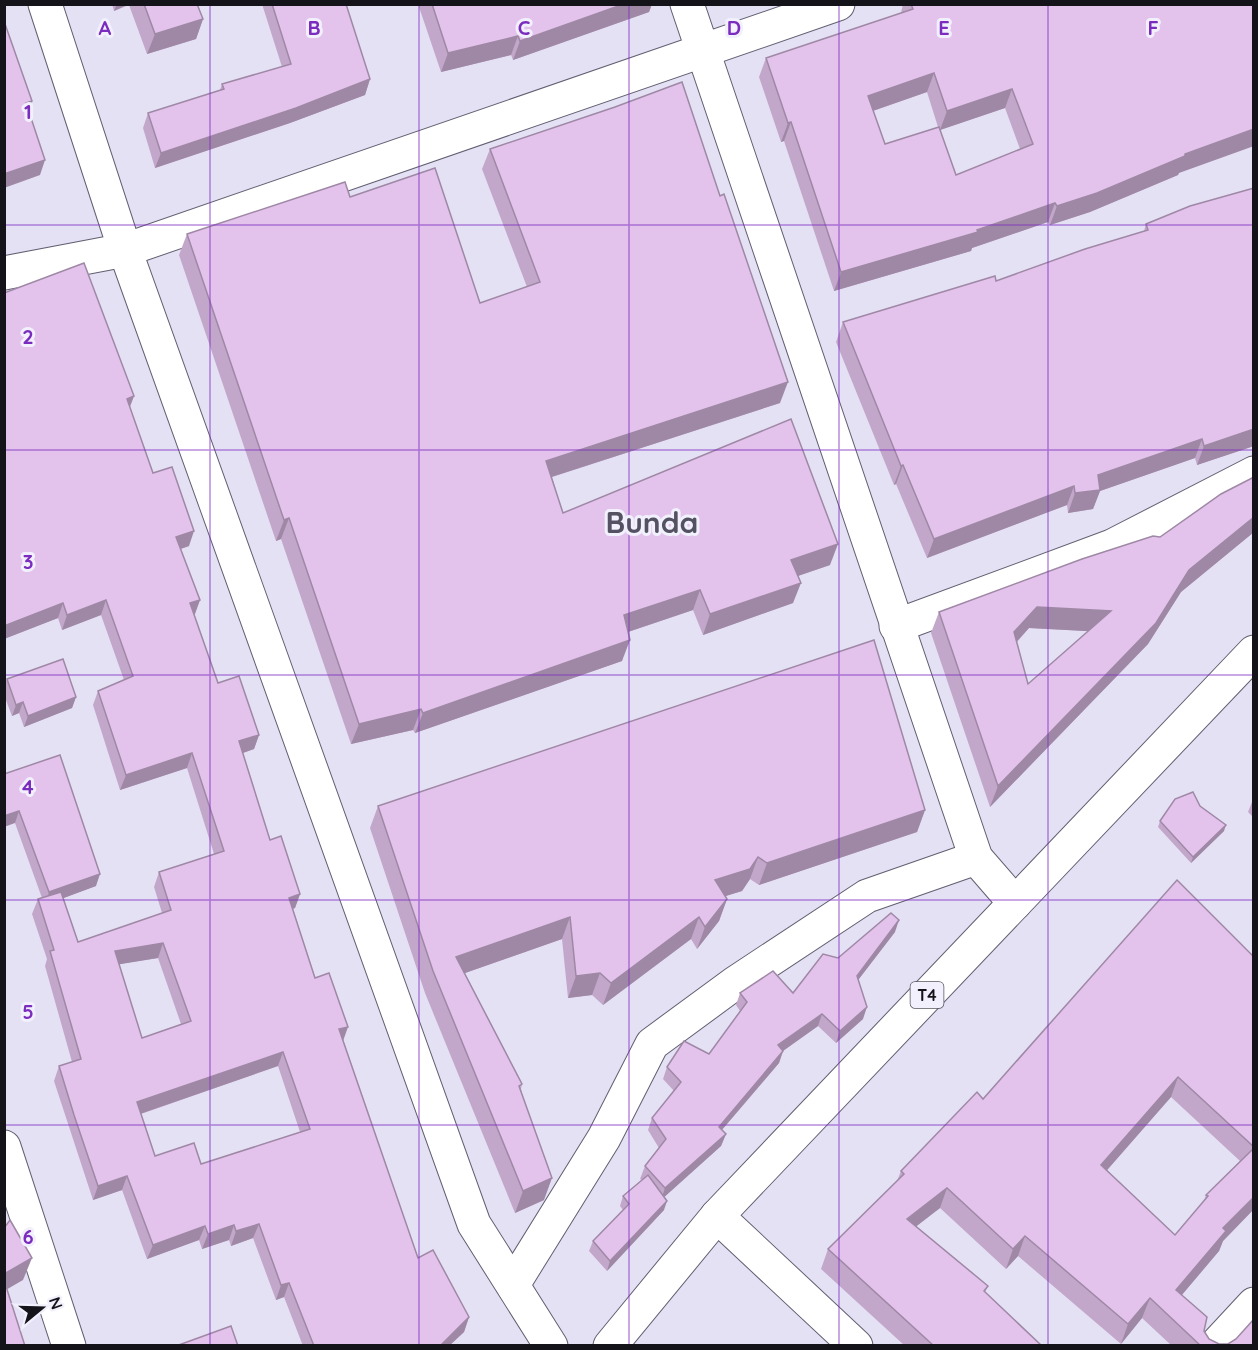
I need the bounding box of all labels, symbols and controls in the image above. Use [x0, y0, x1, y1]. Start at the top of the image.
text: A [99, 15, 112, 40]
text: B [307, 15, 321, 40]
text: C [518, 15, 531, 40]
text: D [727, 15, 741, 40]
text: E [938, 15, 950, 40]
text: F [1147, 15, 1159, 40]
text: 1 [24, 99, 32, 124]
text: 2 [22, 324, 34, 349]
district label: Bunda [606, 503, 698, 541]
text: 3 [23, 549, 33, 574]
text: 4 [22, 774, 34, 799]
road number: T4 [910, 982, 944, 1008]
text: 5 [22, 999, 34, 1024]
text: 6 [22, 1224, 34, 1249]
north arrow [12, 1278, 72, 1338]
text: N [45, 1294, 68, 1312]

